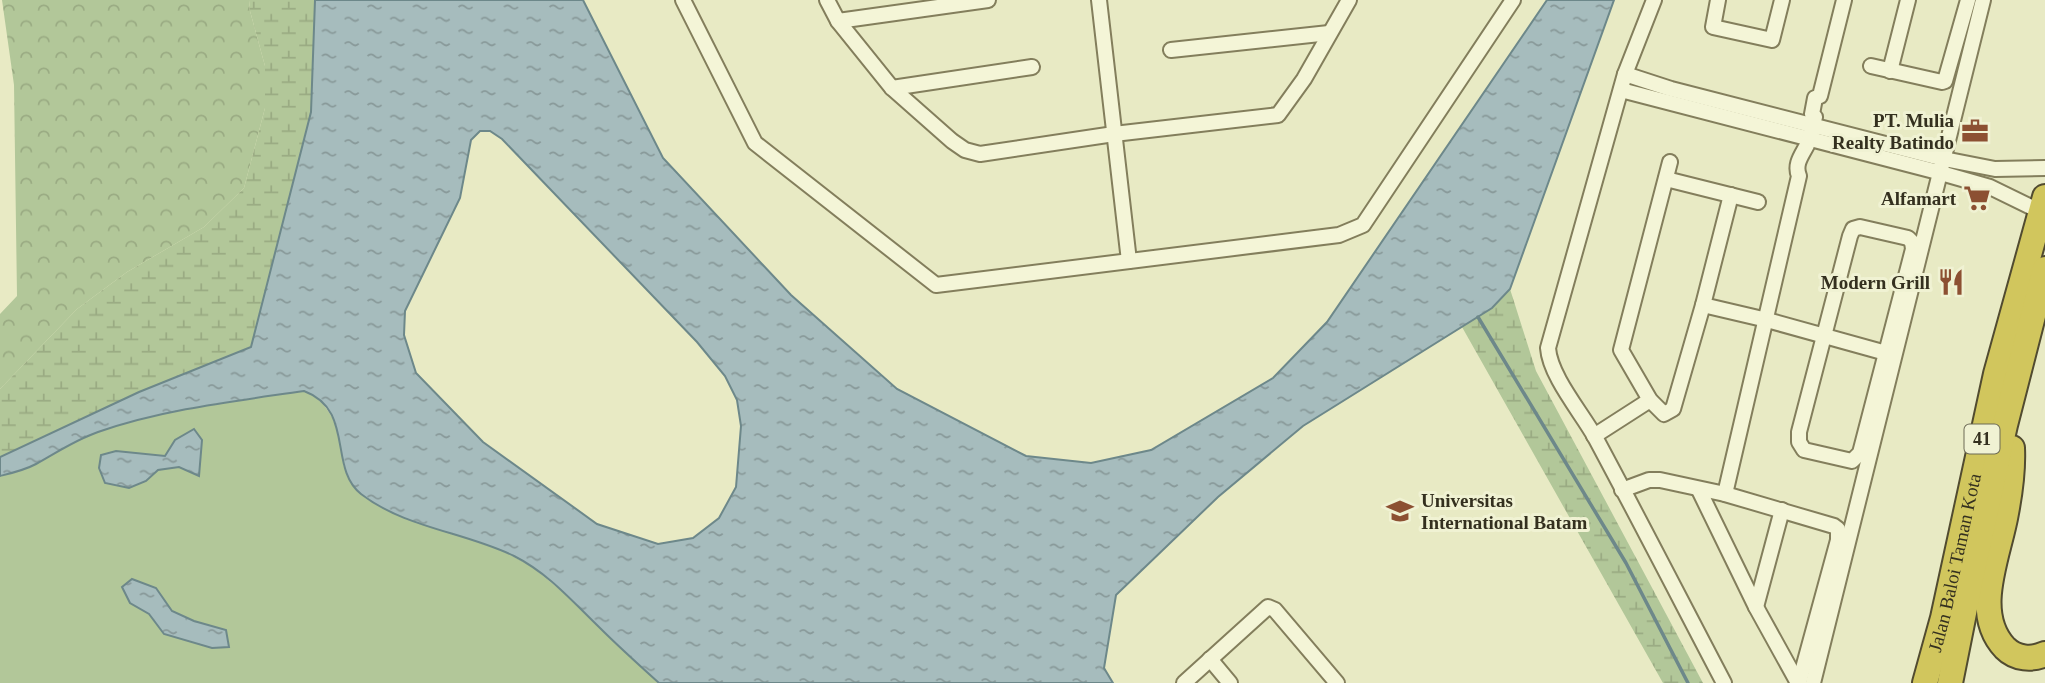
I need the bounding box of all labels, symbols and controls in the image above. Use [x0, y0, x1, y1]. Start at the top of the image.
place label: PT. Mulia Realty Batindo [1832, 110, 1954, 153]
office icon: PT. Mulia Realty Batindo [1960, 116, 1990, 146]
supermarket icon: Alfamart [1962, 183, 1992, 213]
place label: Alfamart [1881, 188, 1957, 209]
restaurant icon: Modern Grill [1936, 267, 1966, 297]
place label: Modern Grill [1821, 272, 1930, 293]
road number: 41 [1965, 424, 2000, 454]
street label: Jalan Baloi Taman Kota [1924, 471, 1985, 654]
place label: Universitas International Batam [1421, 490, 1587, 533]
school or university icon: Universitas International Batam [1385, 496, 1415, 526]

